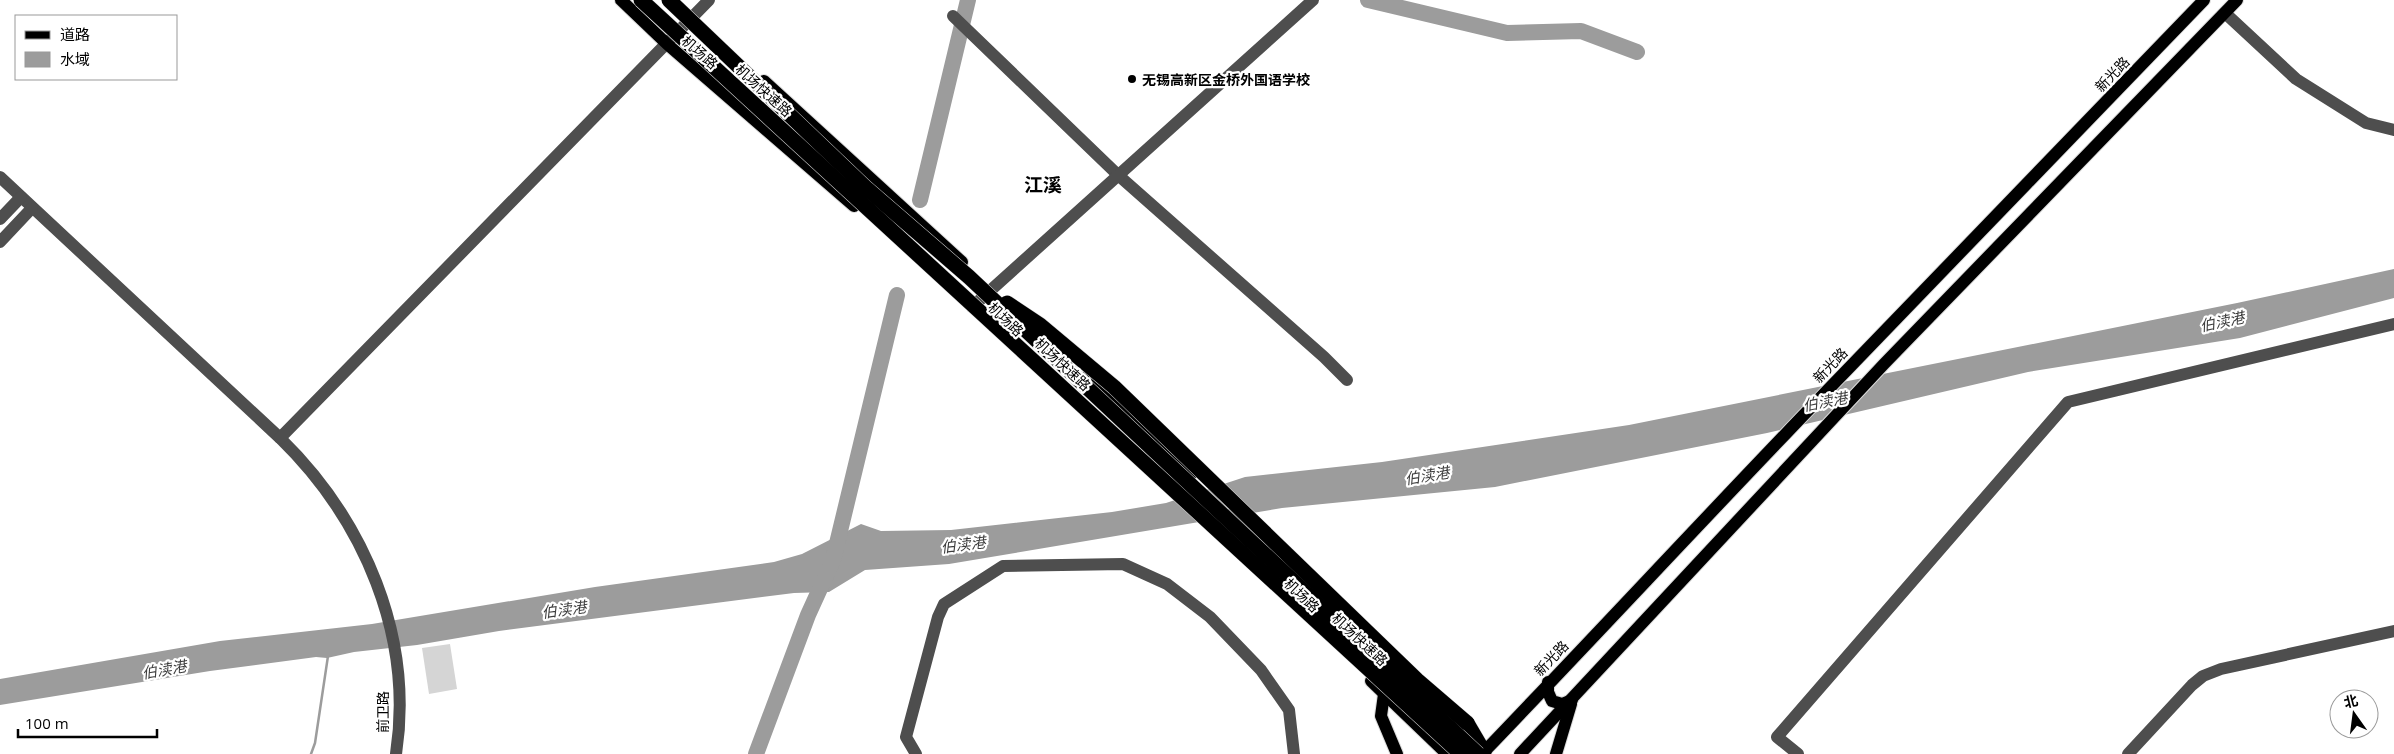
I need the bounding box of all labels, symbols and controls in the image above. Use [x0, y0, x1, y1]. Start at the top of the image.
legend [15, 15, 178, 80]
text: 道路 [60, 24, 90, 44]
street label: 机场路 [678, 31, 722, 73]
text: 水域 [60, 49, 90, 69]
street label: 新光路 [2091, 52, 2133, 96]
street label: 机场快速路 [732, 60, 796, 120]
place label: 无锡高新区金桥外国语学校 [1142, 70, 1310, 89]
marker: 无锡高新区金桥外国语学校 [1126, 73, 1138, 85]
district label: 江溪 [1024, 172, 1062, 198]
street label: 机场路 [984, 298, 1028, 340]
water label: 伯渎港 [2198, 306, 2248, 335]
street label: 机场快速路 [1031, 333, 1095, 395]
street label: 新光路 [1809, 343, 1851, 387]
water label: 伯渎港 [1801, 387, 1851, 415]
water label: 伯渎港 [1403, 461, 1453, 488]
water label: 伯渎港 [939, 531, 989, 557]
street label: 机场路 [1280, 574, 1324, 616]
water label: 伯渎港 [540, 596, 590, 622]
street label: 机场快速路 [1328, 608, 1392, 670]
street label: 新光路 [1530, 636, 1572, 680]
water label: 伯渎港 [140, 655, 190, 683]
north arrow [2329, 689, 2379, 739]
text: 北 [2342, 690, 2360, 712]
street label: 前卫路 [373, 691, 392, 733]
scale bar [18, 706, 156, 738]
text: 100 m [25, 713, 69, 733]

